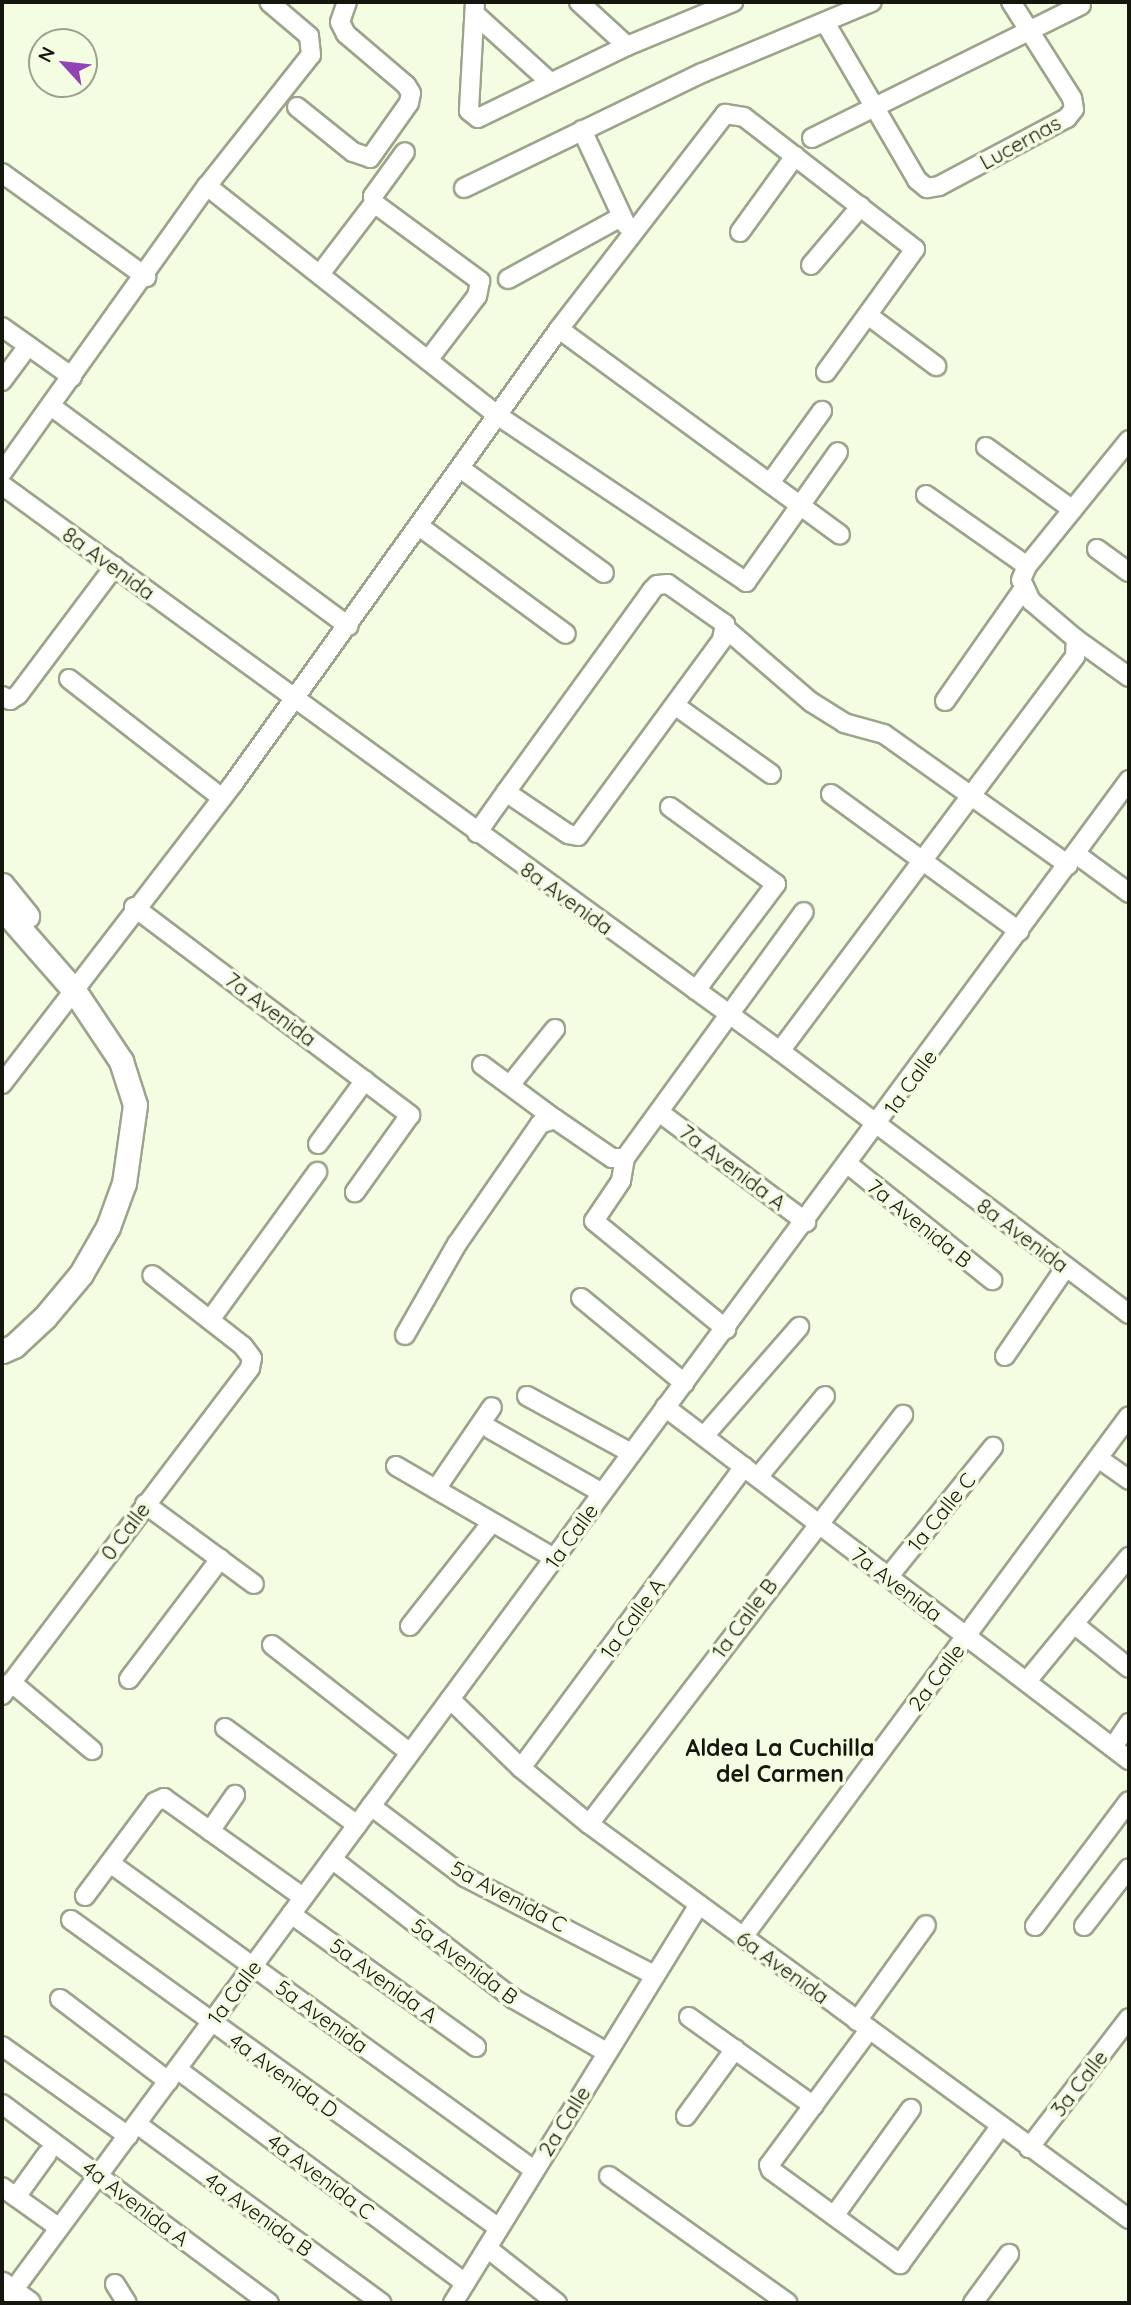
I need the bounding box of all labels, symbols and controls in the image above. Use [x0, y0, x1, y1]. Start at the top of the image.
north arrow [28, 28, 98, 98]
text: N [32, 43, 60, 66]
street label: Lucernas [975, 109, 1065, 175]
street label: 8a Avenida [58, 521, 160, 605]
street label: 8a Avenida [516, 856, 618, 940]
street label: 7a Avenida [221, 967, 321, 1051]
street label: 1a Calle [878, 1045, 942, 1119]
street label: 7a Avenida A [675, 1119, 791, 1215]
street label: 7a Avenida B [863, 1173, 977, 1273]
street label: 8a Avenida [972, 1193, 1074, 1277]
street label: 1a Calle C [902, 1468, 980, 1556]
street label: 0 Calle [95, 1497, 155, 1565]
street label: 1a Calle [539, 1499, 603, 1573]
street label: 7a Avenida [847, 1542, 947, 1626]
street label: 1a Calle A [594, 1573, 670, 1663]
street label: 1a Calle B [706, 1573, 782, 1663]
street label: 2a Calle [903, 1638, 969, 1716]
district label: Aldea La Cuchilla del Carmen [685, 1734, 875, 1788]
street label: 5a Avenida C [447, 1855, 571, 1937]
street label: 5a Avenida B [407, 1913, 523, 2009]
street label: 6a Avenida [732, 1925, 834, 2009]
street label: 5a Avenida A [325, 1932, 443, 2028]
street label: 1a Calle [202, 1955, 266, 2029]
street label: 5a Avenida [271, 1974, 373, 2058]
street label: 4a Avenida D [225, 2027, 343, 2123]
street label: 3a Calle [1045, 2045, 1113, 2121]
street label: 2a Calle [533, 2081, 595, 2161]
street label: 4a Avenida C [263, 2128, 379, 2224]
street label: 4a Avenida A [78, 2155, 194, 2251]
street label: 4a Avenida B [200, 2167, 318, 2261]

